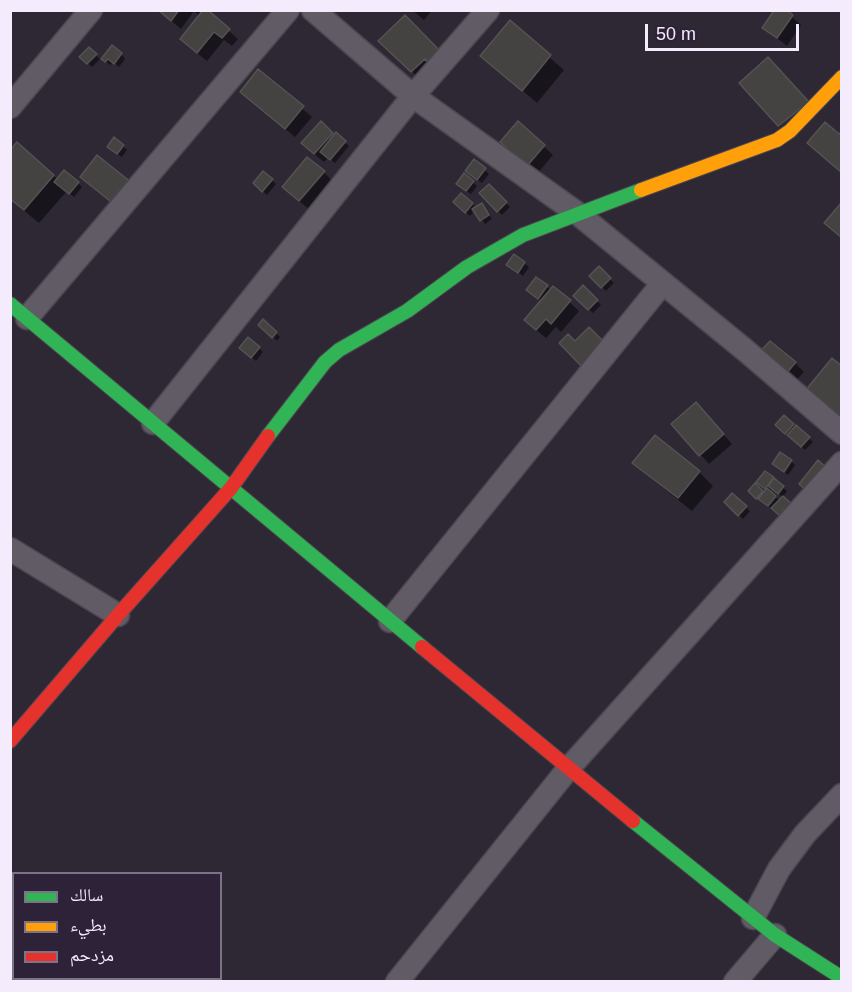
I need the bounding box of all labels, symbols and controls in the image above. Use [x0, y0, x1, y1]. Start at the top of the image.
scale bar [648, 12, 802, 50]
text: 50 m [656, 24, 696, 44]
legend [12, 872, 222, 980]
text: سالك [70, 885, 103, 905]
text: بطيء [70, 915, 107, 935]
text: مزدحم [70, 945, 114, 965]

